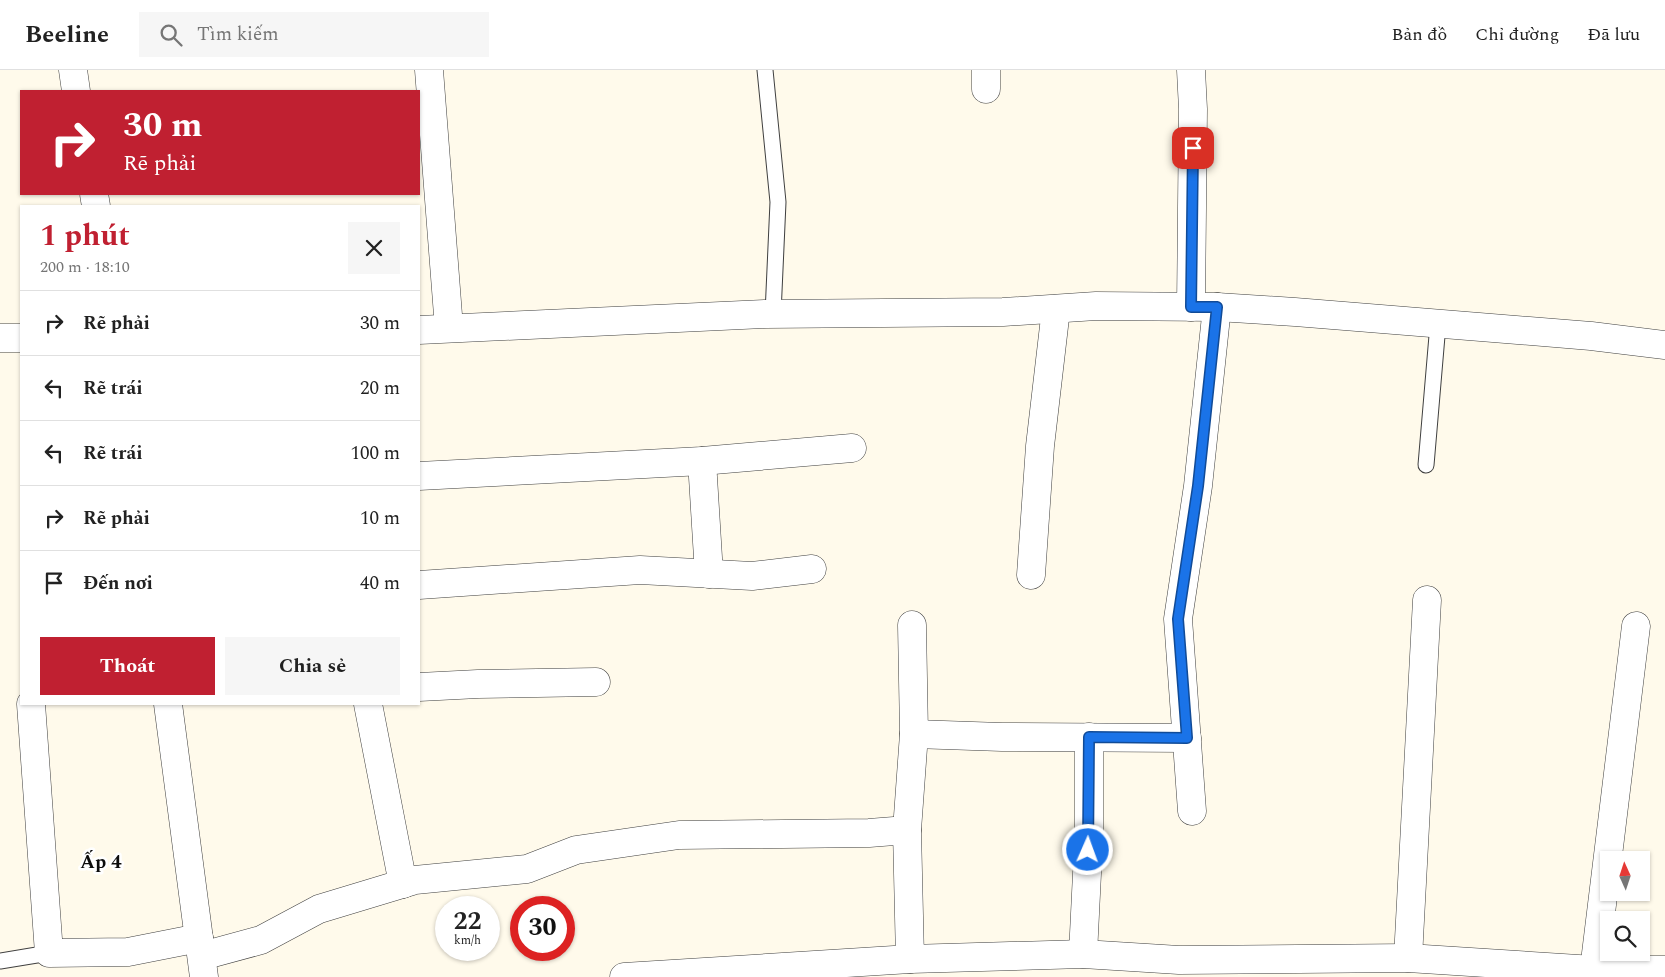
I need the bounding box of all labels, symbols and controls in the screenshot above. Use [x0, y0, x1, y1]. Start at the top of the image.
search box [139, 12, 489, 57]
text: Beeline [25, 17, 109, 53]
text: Tìm kiếm [197, 20, 279, 49]
icon: search [157, 21, 185, 49]
text: Bản đồ [1392, 21, 1447, 48]
text: Chỉ đường [1475, 21, 1559, 48]
text: Đã lưu [1587, 21, 1640, 48]
text: 30 m [123, 99, 203, 152]
icon: right [40, 110, 105, 175]
pin [1172, 127, 1214, 169]
icon: arrive [1179, 134, 1207, 162]
text: Rẽ phải [123, 147, 197, 180]
text: 1 phút [40, 213, 130, 259]
button: close [348, 222, 400, 274]
text: 200 m · 18:10 [40, 255, 130, 279]
icon: right [40, 309, 68, 337]
text: Rẽ phải [83, 309, 150, 338]
text: 30 m [360, 309, 400, 338]
icon: left [40, 374, 68, 402]
text: Rẽ trái [83, 374, 143, 403]
text: 20 m [360, 374, 400, 403]
icon: left [40, 439, 68, 467]
text: Rẽ trái [83, 439, 143, 468]
text: 100 m [350, 439, 400, 468]
icon: right [40, 504, 68, 532]
text: Rẽ phải [83, 504, 150, 533]
text: 10 m [360, 504, 400, 533]
icon: arrive [40, 569, 68, 597]
text: Đến nơi [83, 569, 153, 598]
text: 40 m [360, 569, 400, 598]
button: Thoát [40, 637, 215, 695]
button: Chia sẻ [225, 637, 400, 695]
position arrow [1061, 823, 1113, 875]
district label: Ấp 4 [80, 848, 122, 877]
north arrow [1600, 851, 1650, 901]
map controls [1600, 851, 1650, 961]
speed limit sign: 30 [510, 896, 575, 961]
text: 22 [453, 903, 482, 941]
button: search [1600, 911, 1650, 961]
text: km/h [454, 931, 481, 950]

